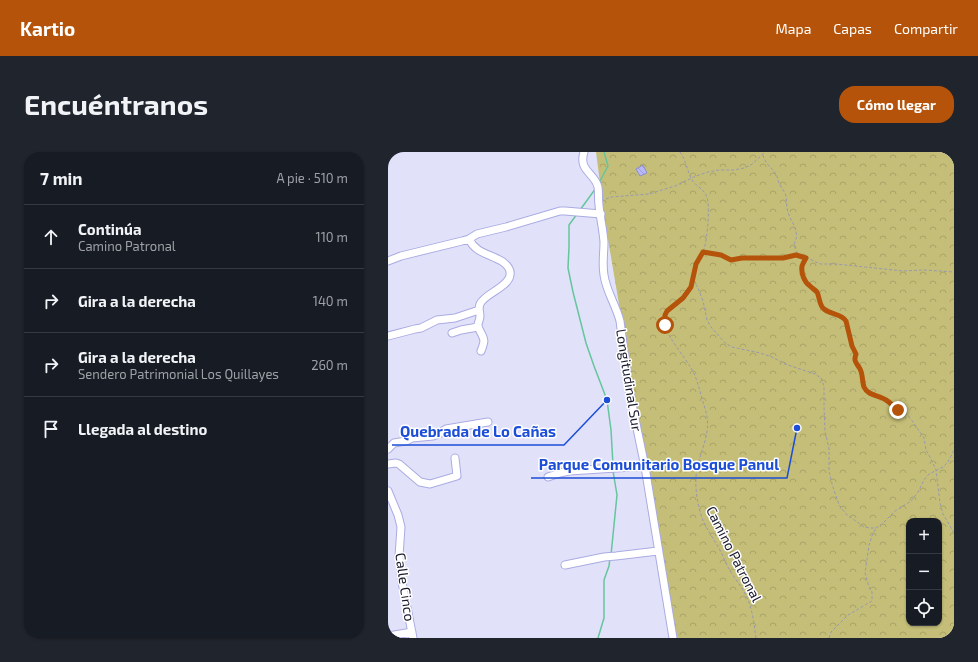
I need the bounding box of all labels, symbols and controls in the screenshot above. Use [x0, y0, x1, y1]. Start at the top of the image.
text: Kartio [20, 17, 75, 40]
text: Mapa [776, 20, 811, 37]
text: Capas [833, 20, 872, 37]
text: Compartir [894, 20, 958, 37]
button: Cómo llegar [839, 86, 954, 123]
text: Encuéntranos [24, 87, 208, 121]
text: 7 min [40, 168, 83, 188]
text: A pie · 510 m [276, 170, 348, 186]
text: Continúa [78, 220, 141, 238]
icon: ahead [40, 226, 62, 248]
text: 110 m [316, 229, 348, 245]
text: Camino Patronal [78, 238, 176, 254]
icon: right [40, 290, 62, 312]
text: Gira a la derecha [78, 292, 196, 310]
text: 140 m [313, 293, 348, 309]
route start [656, 316, 674, 334]
street label: Longitudinal Sur [613, 327, 646, 433]
text: Gira a la derecha [78, 348, 196, 366]
icon: right [40, 354, 62, 376]
text: 260 m [311, 357, 348, 373]
text: Sendero Patrimonial Los Quillayes [78, 366, 279, 382]
route end [889, 401, 907, 419]
icon: arrive [40, 418, 62, 440]
callout: Quebrada de Lo Cañas [392, 418, 564, 445]
text: Llegada al destino [78, 420, 207, 438]
text: Quebrada de Lo Cañas [400, 422, 556, 441]
callout: Parque Comunitario Bosque Panul [531, 451, 787, 478]
text: Parque Comunitario Bosque Panul [539, 455, 779, 473]
street label: Camino Patronal [703, 503, 766, 605]
map controls [906, 518, 942, 626]
button: + [906, 518, 942, 554]
street label: Calle Cinco [392, 552, 419, 622]
button: − [906, 554, 942, 590]
button: locate [906, 590, 942, 626]

